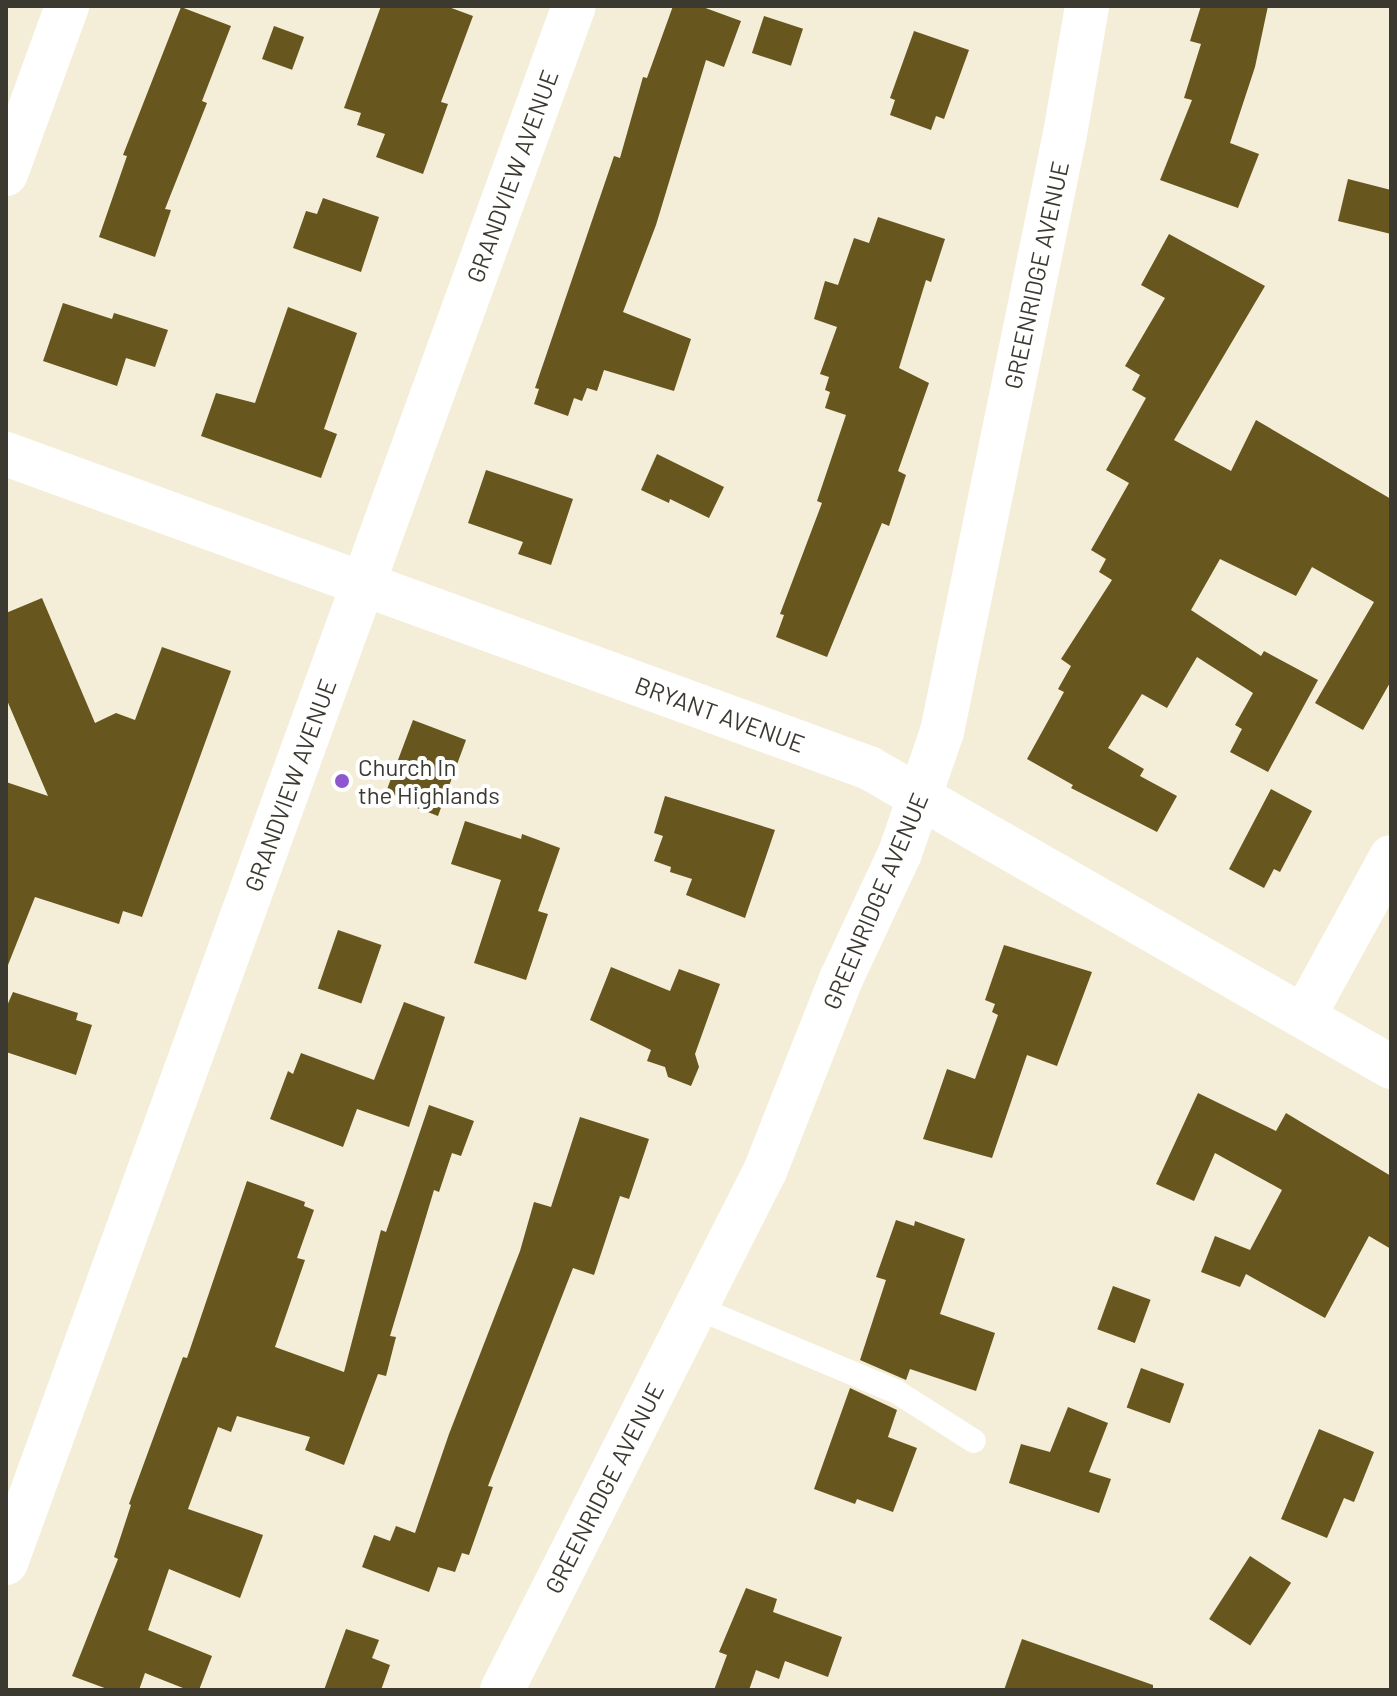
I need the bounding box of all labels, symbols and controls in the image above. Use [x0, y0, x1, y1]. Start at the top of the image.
street label: GRANDVIEW AVENUE [460, 66, 564, 286]
street label: GREENRIDGE AVENUE [998, 158, 1074, 392]
street label: BRYANT AVENUE [631, 670, 809, 758]
street label: GRANDVIEW AVENUE [238, 675, 342, 895]
place label: Church In the Highlands [358, 753, 500, 809]
marker: Church In the Highlands [333, 772, 351, 790]
street label: GREENRIDGE AVENUE [816, 788, 934, 1014]
street label: GREENRIDGE AVENUE [538, 1378, 670, 1598]

